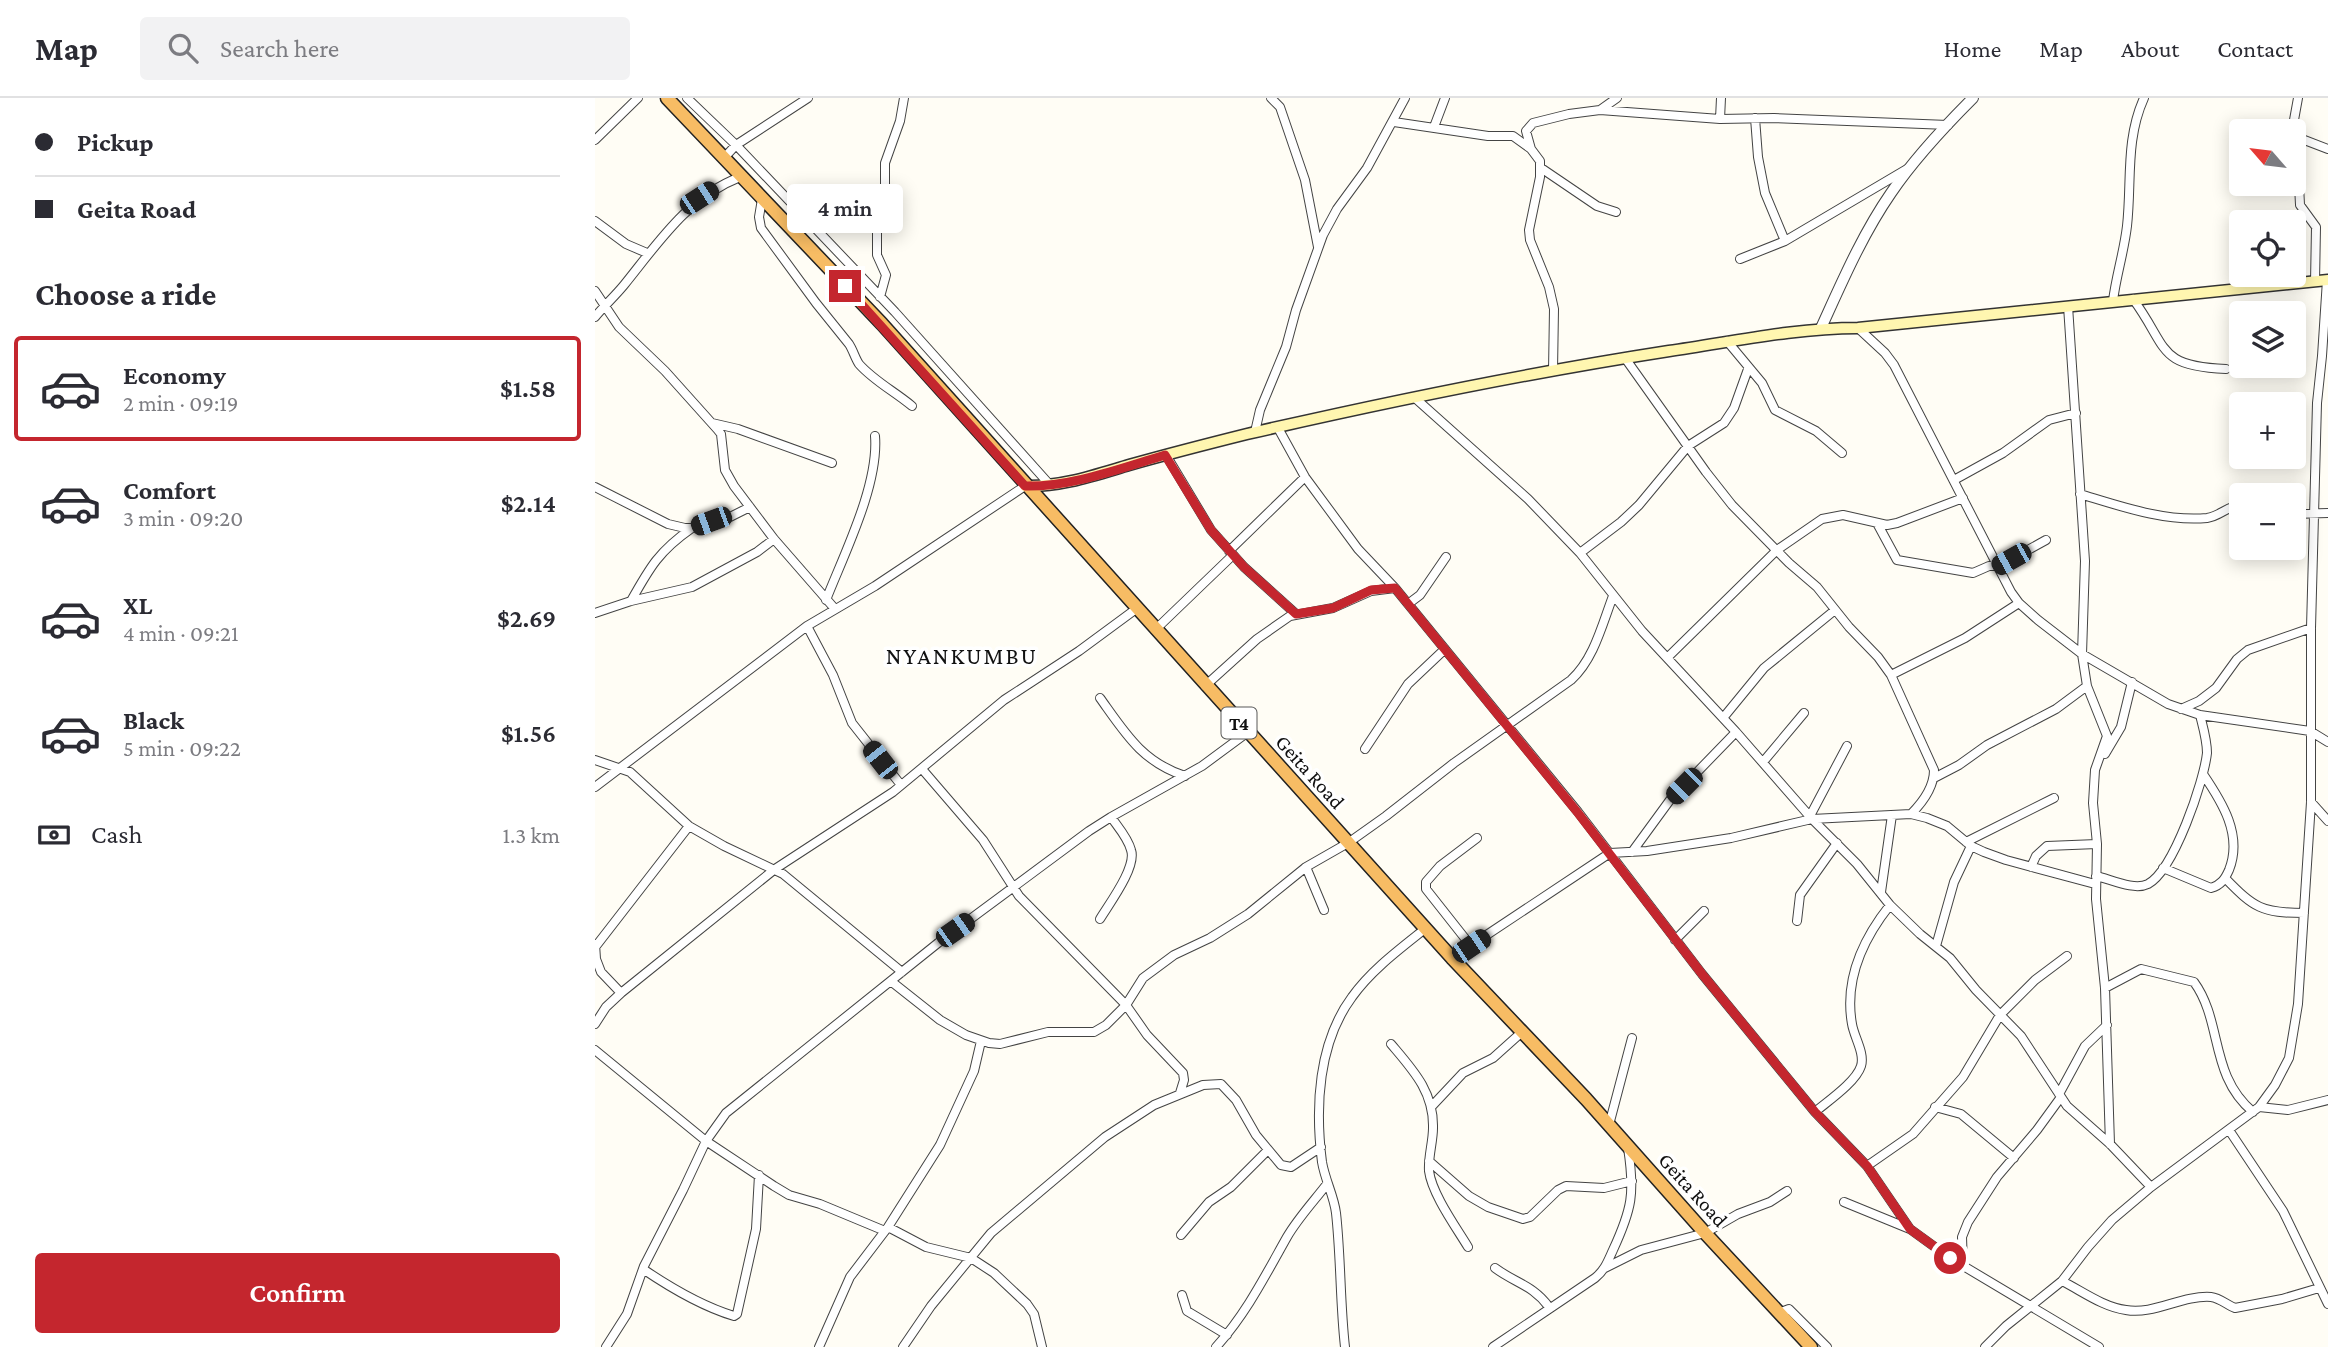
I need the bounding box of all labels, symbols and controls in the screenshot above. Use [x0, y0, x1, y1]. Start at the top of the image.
search box [140, 17, 630, 80]
icon: search [164, 29, 202, 67]
text: Map [35, 30, 98, 67]
text: Search here [220, 34, 339, 63]
text: Home [1944, 35, 2001, 62]
text: Map [2039, 35, 2083, 62]
text: About [2121, 35, 2179, 62]
text: Contact [2217, 35, 2293, 62]
north arrow [2229, 119, 2307, 196]
map controls [2229, 119, 2306, 560]
text: Pickup [77, 128, 154, 157]
car [676, 178, 723, 218]
callout: 4 min [787, 184, 903, 234]
text: Geita Road [77, 195, 196, 224]
text: 4 min [818, 195, 872, 221]
button: locate [2229, 210, 2306, 287]
route end [829, 270, 861, 302]
text: Choose a ride [35, 276, 216, 312]
button: layers [2229, 301, 2306, 378]
icon: car [39, 357, 102, 420]
text: Economy [123, 361, 226, 390]
text: $1.58 [500, 374, 556, 403]
text: 2 min · 09:19 [123, 390, 239, 416]
button: + [2229, 392, 2306, 469]
icon: car [39, 472, 102, 535]
text: Comfort [123, 476, 216, 505]
button: − [2229, 483, 2306, 560]
text: $2.14 [501, 489, 556, 518]
car [688, 504, 735, 538]
text: 3 min · 09:20 [123, 505, 243, 531]
car [1988, 540, 2035, 578]
icon: car [39, 587, 102, 650]
text: XL [123, 591, 152, 620]
text: $2.69 [497, 604, 556, 633]
text: 4 min · 09:21 [123, 620, 239, 646]
district label: NYANKUMBU [886, 642, 1038, 669]
icon: car [39, 702, 102, 765]
text: Black [123, 706, 184, 735]
road number: T4 [1221, 708, 1257, 738]
text: $1.56 [501, 719, 556, 748]
street label: Geita Road [1271, 730, 1349, 814]
text: 5 min · 09:22 [123, 735, 241, 761]
car [859, 737, 902, 783]
car [1662, 764, 1707, 808]
icon: cash [35, 816, 73, 854]
text: Cash [91, 820, 142, 849]
text: 1.3 km [502, 822, 560, 848]
car [932, 909, 979, 951]
car [1448, 926, 1495, 966]
street label: Geita Road [1654, 1148, 1732, 1232]
route start [1934, 1242, 1966, 1274]
button: Confirm [35, 1253, 560, 1333]

